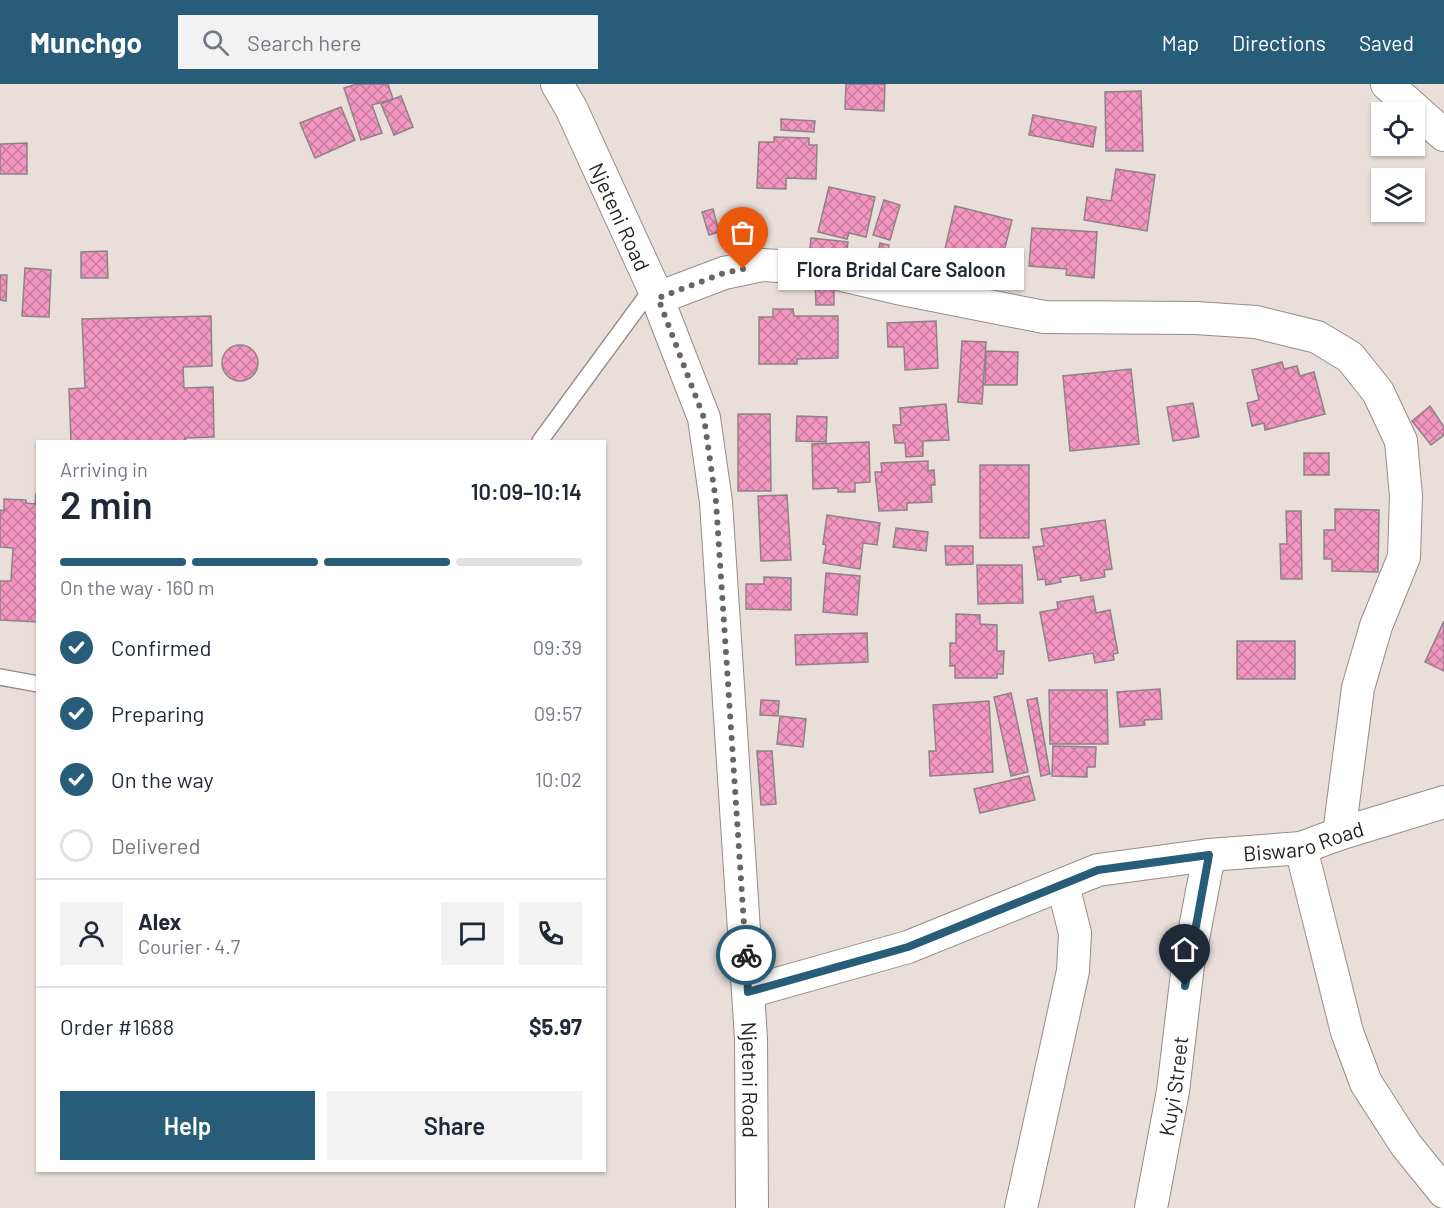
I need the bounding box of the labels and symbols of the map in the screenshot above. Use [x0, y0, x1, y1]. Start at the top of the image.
street label: Njeteni Road [585, 158, 656, 274]
pin [717, 207, 768, 269]
callout: Flora Bridal Care Saloon [779, 248, 1025, 290]
street label: Biswaro Road [1242, 815, 1366, 865]
pin [1159, 924, 1210, 986]
courier [716, 925, 776, 985]
street label: Njeteni Road [737, 1021, 764, 1138]
street label: Kuyi Street [1152, 1035, 1192, 1138]

